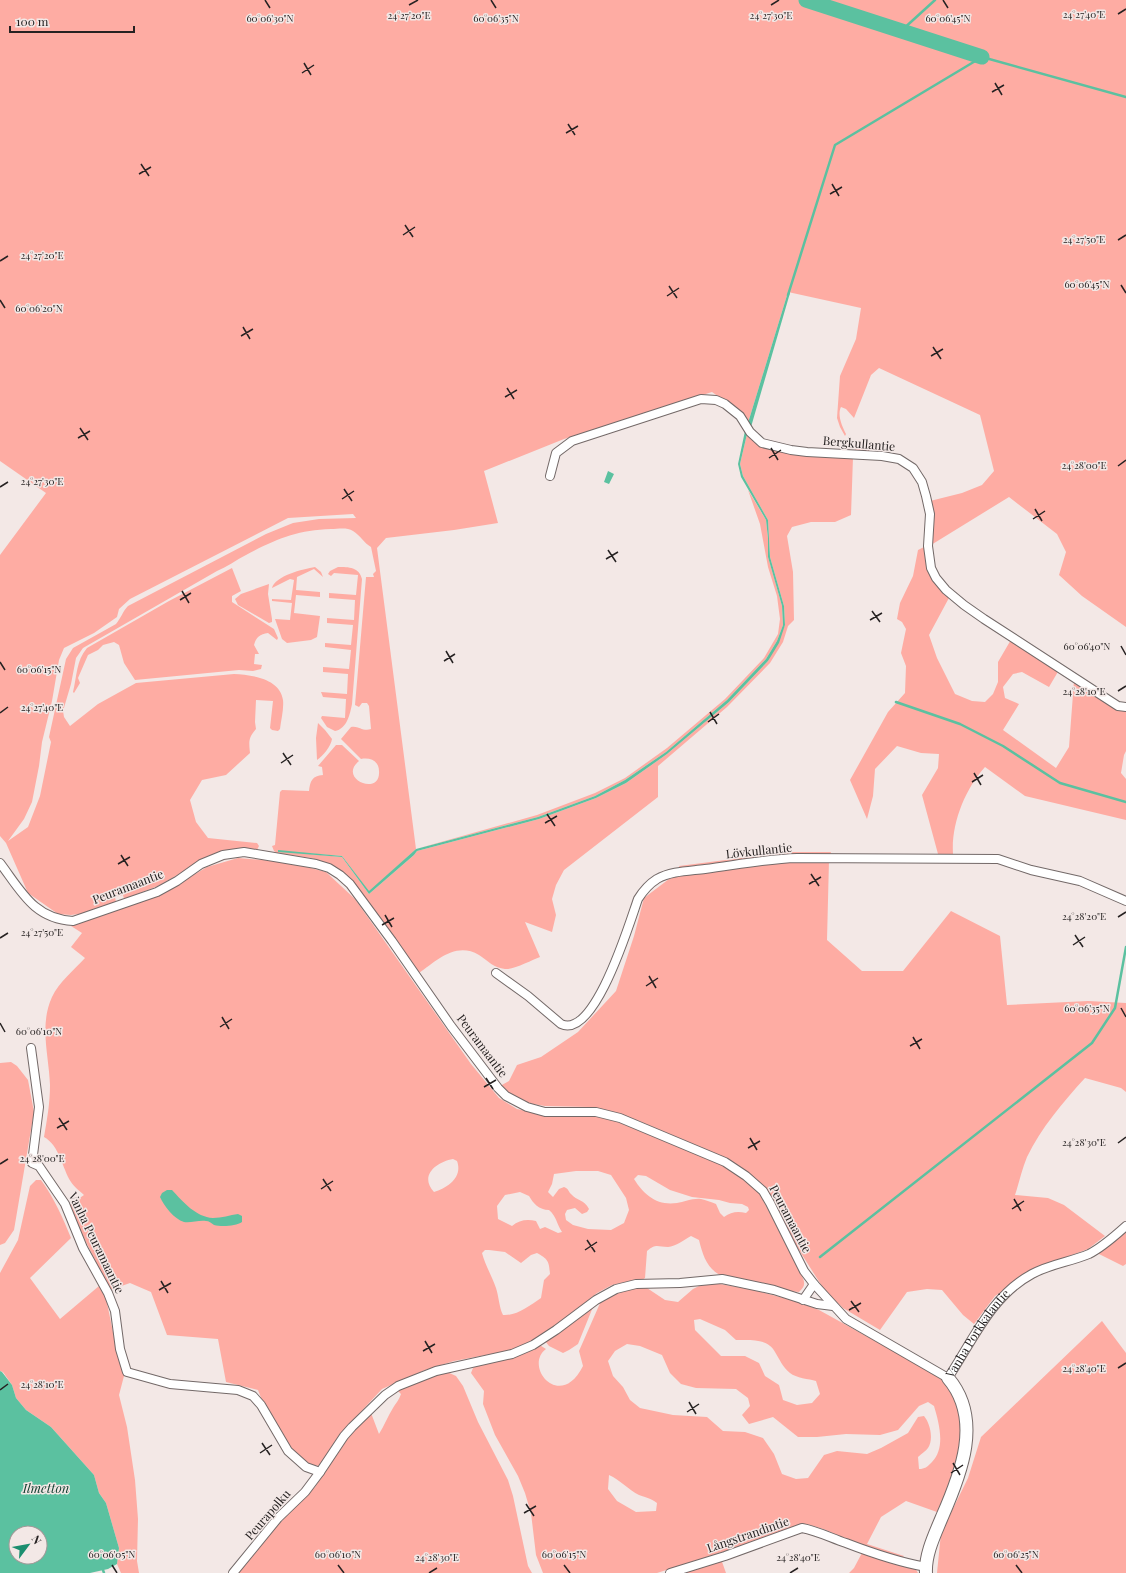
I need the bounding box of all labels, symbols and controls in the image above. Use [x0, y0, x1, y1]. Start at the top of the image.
text: 24°27'40"E [1063, 7, 1105, 21]
scale bar [10, 8, 134, 34]
text: 24°27'20"E [387, 8, 431, 22]
text: 24°27'30"E [750, 8, 792, 22]
text: 60°06'30"N [246, 11, 294, 25]
text: 60°06'35"N [473, 11, 519, 25]
text: 60°06'45"N [925, 11, 971, 25]
text: 100 m [16, 13, 49, 29]
text: 24°27'50"E [1063, 232, 1105, 246]
text: 24°27'20"E [20, 248, 64, 262]
text: 60°06'45"N [1064, 277, 1110, 291]
text: 60°06'20"N [15, 301, 63, 315]
street label: Bergkullantie [822, 432, 896, 454]
text: 24°28'00"E [1061, 458, 1107, 472]
text: 24°27'30"E [21, 474, 63, 488]
text: 60°06'40"N [1064, 639, 1110, 653]
text: 60°06'15"N [17, 662, 61, 676]
text: 24°28'10"E [1062, 684, 1106, 698]
text: 24°27'40"E [21, 700, 63, 714]
street label: Lövkullantie [725, 839, 793, 861]
street label: Peuramaantie [90, 865, 165, 907]
text: 24°28'20"E [1062, 909, 1106, 923]
text: 24°27'50"E [21, 925, 63, 939]
text: 60°06'35"N [1064, 1001, 1110, 1015]
street label: Peuramaantie [454, 1011, 512, 1080]
text: 60°06'10"N [16, 1024, 62, 1038]
text: 24°28'30"E [1062, 1135, 1106, 1149]
text: 24°28'00"E [19, 1151, 65, 1165]
street label: Peuramaantie [766, 1182, 816, 1255]
street label: Vanha Peuramaantie [65, 1188, 128, 1296]
street label: Vanha Porkkalantie [941, 1285, 1013, 1381]
text: 24°28'40"E [1062, 1361, 1106, 1375]
text: 24°28'10"E [20, 1377, 64, 1391]
water label: Ilmetton [22, 1479, 69, 1496]
street label: Peurapolku [241, 1486, 294, 1543]
street label: Långstrandintie [704, 1513, 791, 1556]
north arrow [8, 1525, 48, 1565]
text: N [28, 1532, 45, 1547]
text: 60°06'05"N [89, 1547, 135, 1561]
text: 60°06'10"N [315, 1547, 361, 1561]
text: 60°06'15"N [542, 1547, 586, 1561]
text: 60°06'25"N [993, 1547, 1039, 1561]
text: 24°28'30"E [415, 1550, 459, 1564]
text: 24°28'40"E [776, 1550, 820, 1564]

